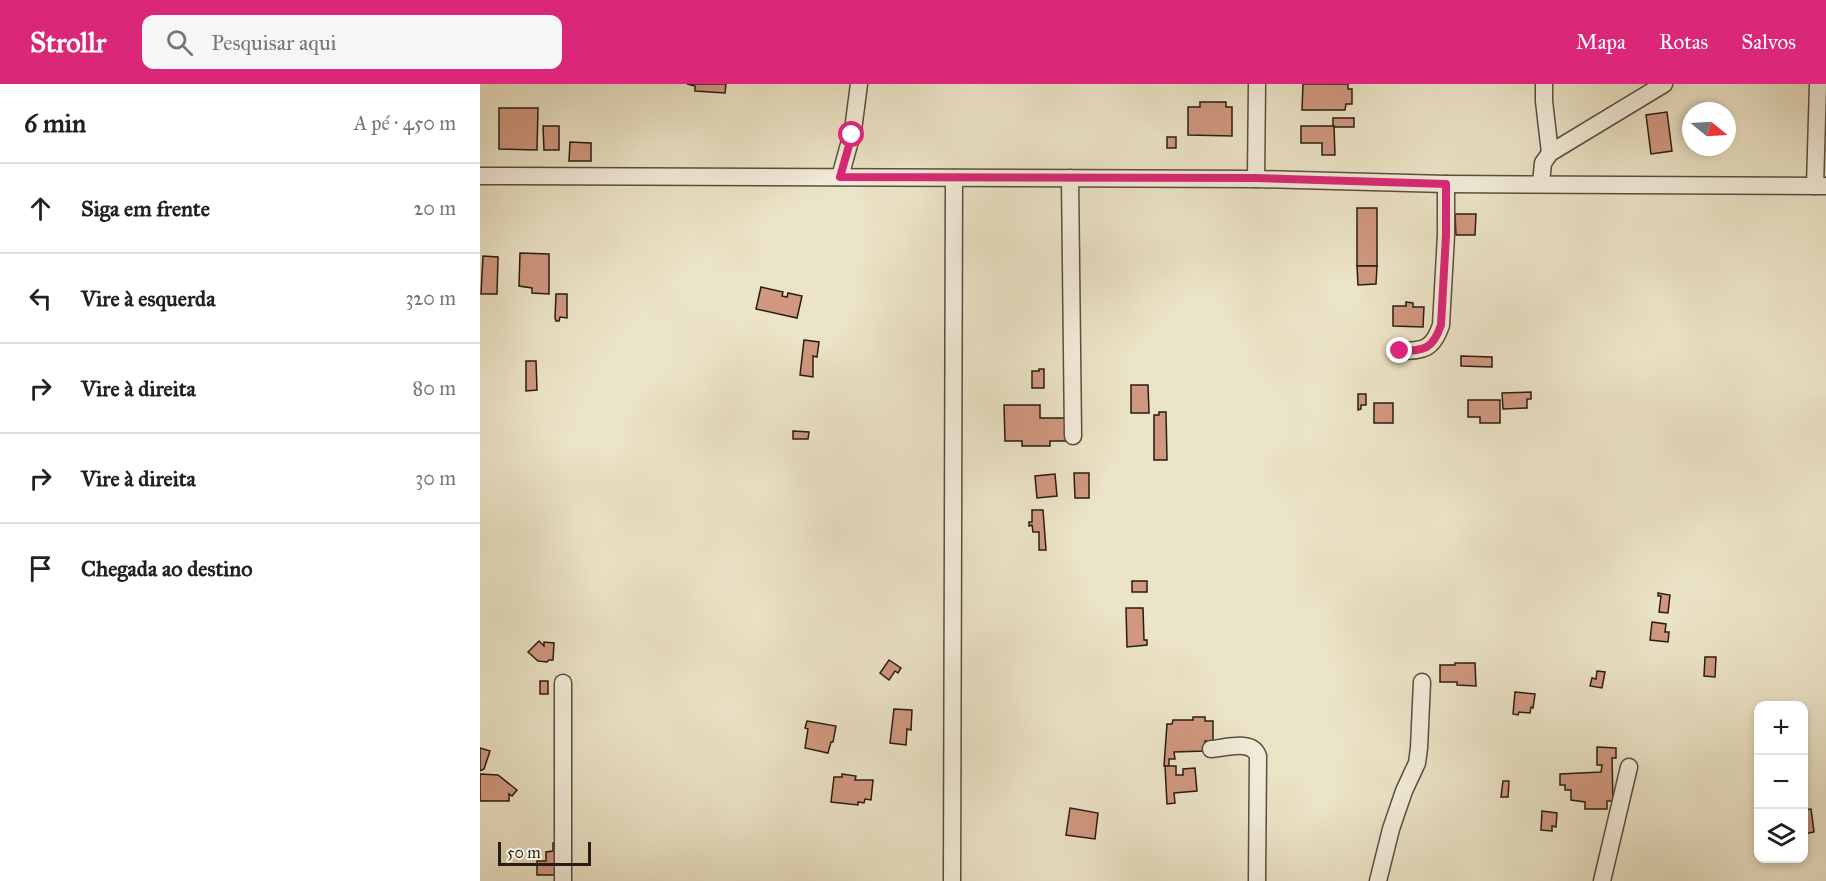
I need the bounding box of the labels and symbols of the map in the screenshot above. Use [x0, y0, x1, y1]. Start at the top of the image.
north arrow [1682, 102, 1736, 156]
route start [838, 121, 864, 147]
route end [1386, 337, 1412, 363]
scale bar [498, 839, 591, 866]

